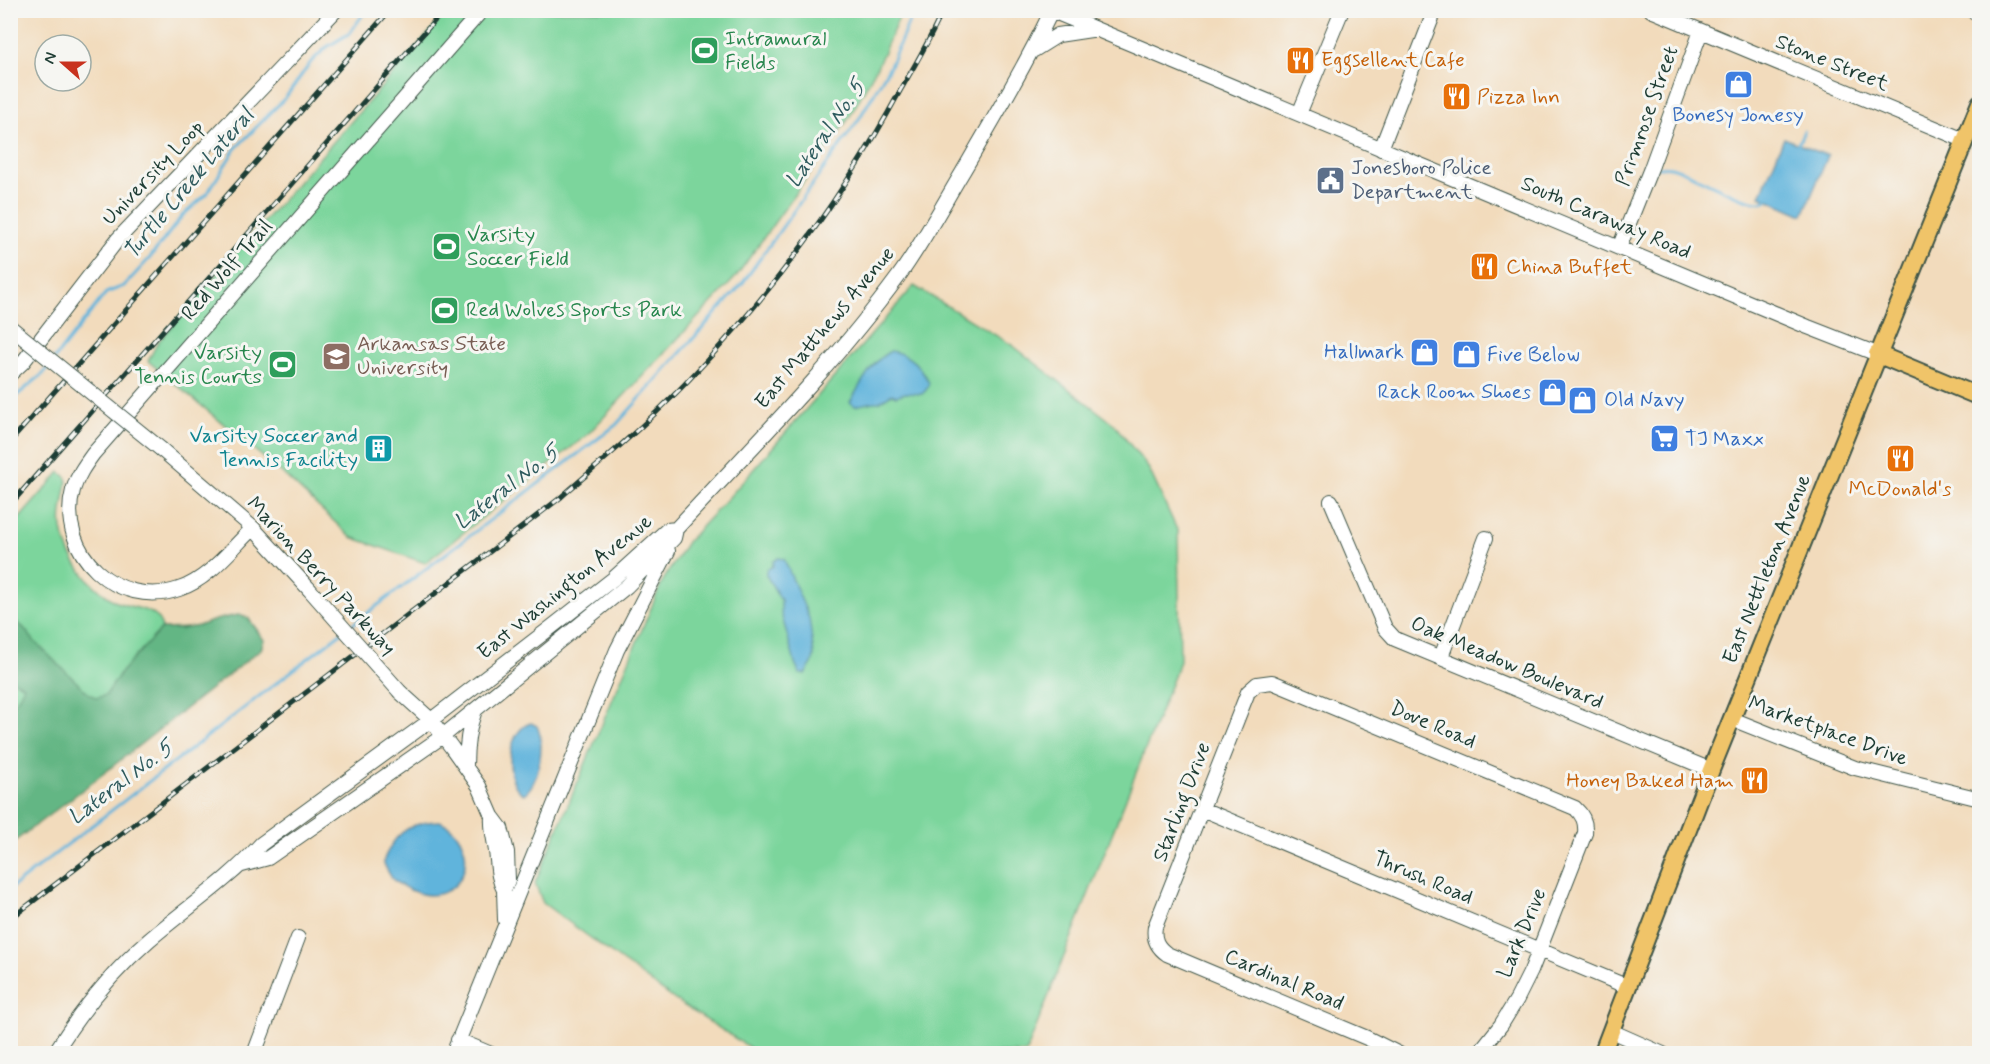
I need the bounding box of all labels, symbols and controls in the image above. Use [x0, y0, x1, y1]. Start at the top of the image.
place label: Intramural Fields [725, 25, 827, 77]
street label: Stone Street [1771, 28, 1893, 99]
north arrow [33, 33, 93, 93]
sports icon: Intramural Fields [688, 35, 720, 67]
street label: Primrose Street [1609, 42, 1685, 190]
restaurant icon: Eggsellent Cafe [1284, 44, 1316, 76]
place label: Eggsellent Cafe [1321, 46, 1465, 76]
text: N [39, 49, 62, 67]
shop icon: Bonesy Jonesy [1722, 68, 1754, 100]
water label: Lateral No. 5 [780, 72, 874, 193]
restaurant icon: Pizza Inn [1440, 81, 1472, 113]
place label: Pizza Inn [1477, 83, 1560, 111]
water label: Turtle Creek Lateral [118, 101, 261, 265]
place label: Bonesy Jonesy [1672, 101, 1804, 129]
street label: University Loop [96, 114, 210, 232]
place label: Jonesboro Police Department [1351, 154, 1492, 206]
public building icon: Jonesboro Police Department [1314, 164, 1346, 196]
street label: South Caraway Road [1517, 170, 1695, 266]
street label: Red Wolf Trail [175, 213, 279, 327]
place label: Varsity Soccer Field [467, 221, 569, 273]
sports icon: Varsity Soccer Field [430, 231, 462, 263]
street label: East Matthews Avenue [749, 241, 901, 415]
restaurant icon: China Buffet [1469, 251, 1501, 283]
place label: China Buffet [1506, 253, 1633, 281]
sports icon: Red Wolves Sports Park [429, 294, 461, 326]
place label: Red Wolves Sports Park [466, 296, 682, 324]
place label: Arkansas State University [357, 330, 506, 382]
shop icon: Hallmark [1409, 336, 1441, 368]
place label: Hallmark [1324, 338, 1404, 366]
place label: Varsity Tennis Courts [134, 339, 262, 391]
shop icon: Five Below [1450, 339, 1482, 371]
school or university icon: Arkansas State University [320, 340, 352, 372]
place label: Five Below [1487, 341, 1580, 369]
sports icon: Varsity Tennis Courts [267, 349, 299, 381]
shop icon: Rack Room Shoes [1536, 376, 1568, 408]
place label: Rack Room Shoes [1378, 378, 1531, 406]
shop icon: Old Navy [1567, 384, 1599, 416]
place label: Old Navy [1604, 386, 1684, 414]
place label: Varsity Soccer and Tennis Facility [189, 422, 358, 474]
supermarket icon: TJ Maxx [1648, 423, 1680, 455]
place label: TJ Maxx [1685, 425, 1764, 453]
building icon: Varsity Soccer and Tennis Facility [363, 432, 395, 464]
water label: Lateral No. 5 [449, 437, 568, 536]
restaurant icon: McDonald's [1884, 442, 1916, 474]
street label: East Nettleton Avenue [1716, 470, 1818, 668]
place label: McDonald's [1848, 475, 1952, 503]
street label: Marion Berry Parkway [240, 491, 402, 661]
street label: East Washington Avenue [472, 508, 660, 668]
street label: Oak Meadow Boulevard [1406, 610, 1608, 716]
street label: Marketplace Drive [1744, 689, 1912, 773]
street label: Dove Road [1386, 694, 1480, 756]
water label: Lateral No. 5 [63, 732, 182, 831]
street label: Starling Drive [1146, 738, 1220, 867]
restaurant icon: Honey Baked Ham [1739, 765, 1771, 797]
place label: Honey Baked Ham [1566, 767, 1734, 795]
street label: Thrush Road [1369, 844, 1477, 912]
street label: Lark Drive [1491, 884, 1553, 982]
street label: Cardinal Road [1220, 942, 1348, 1018]

